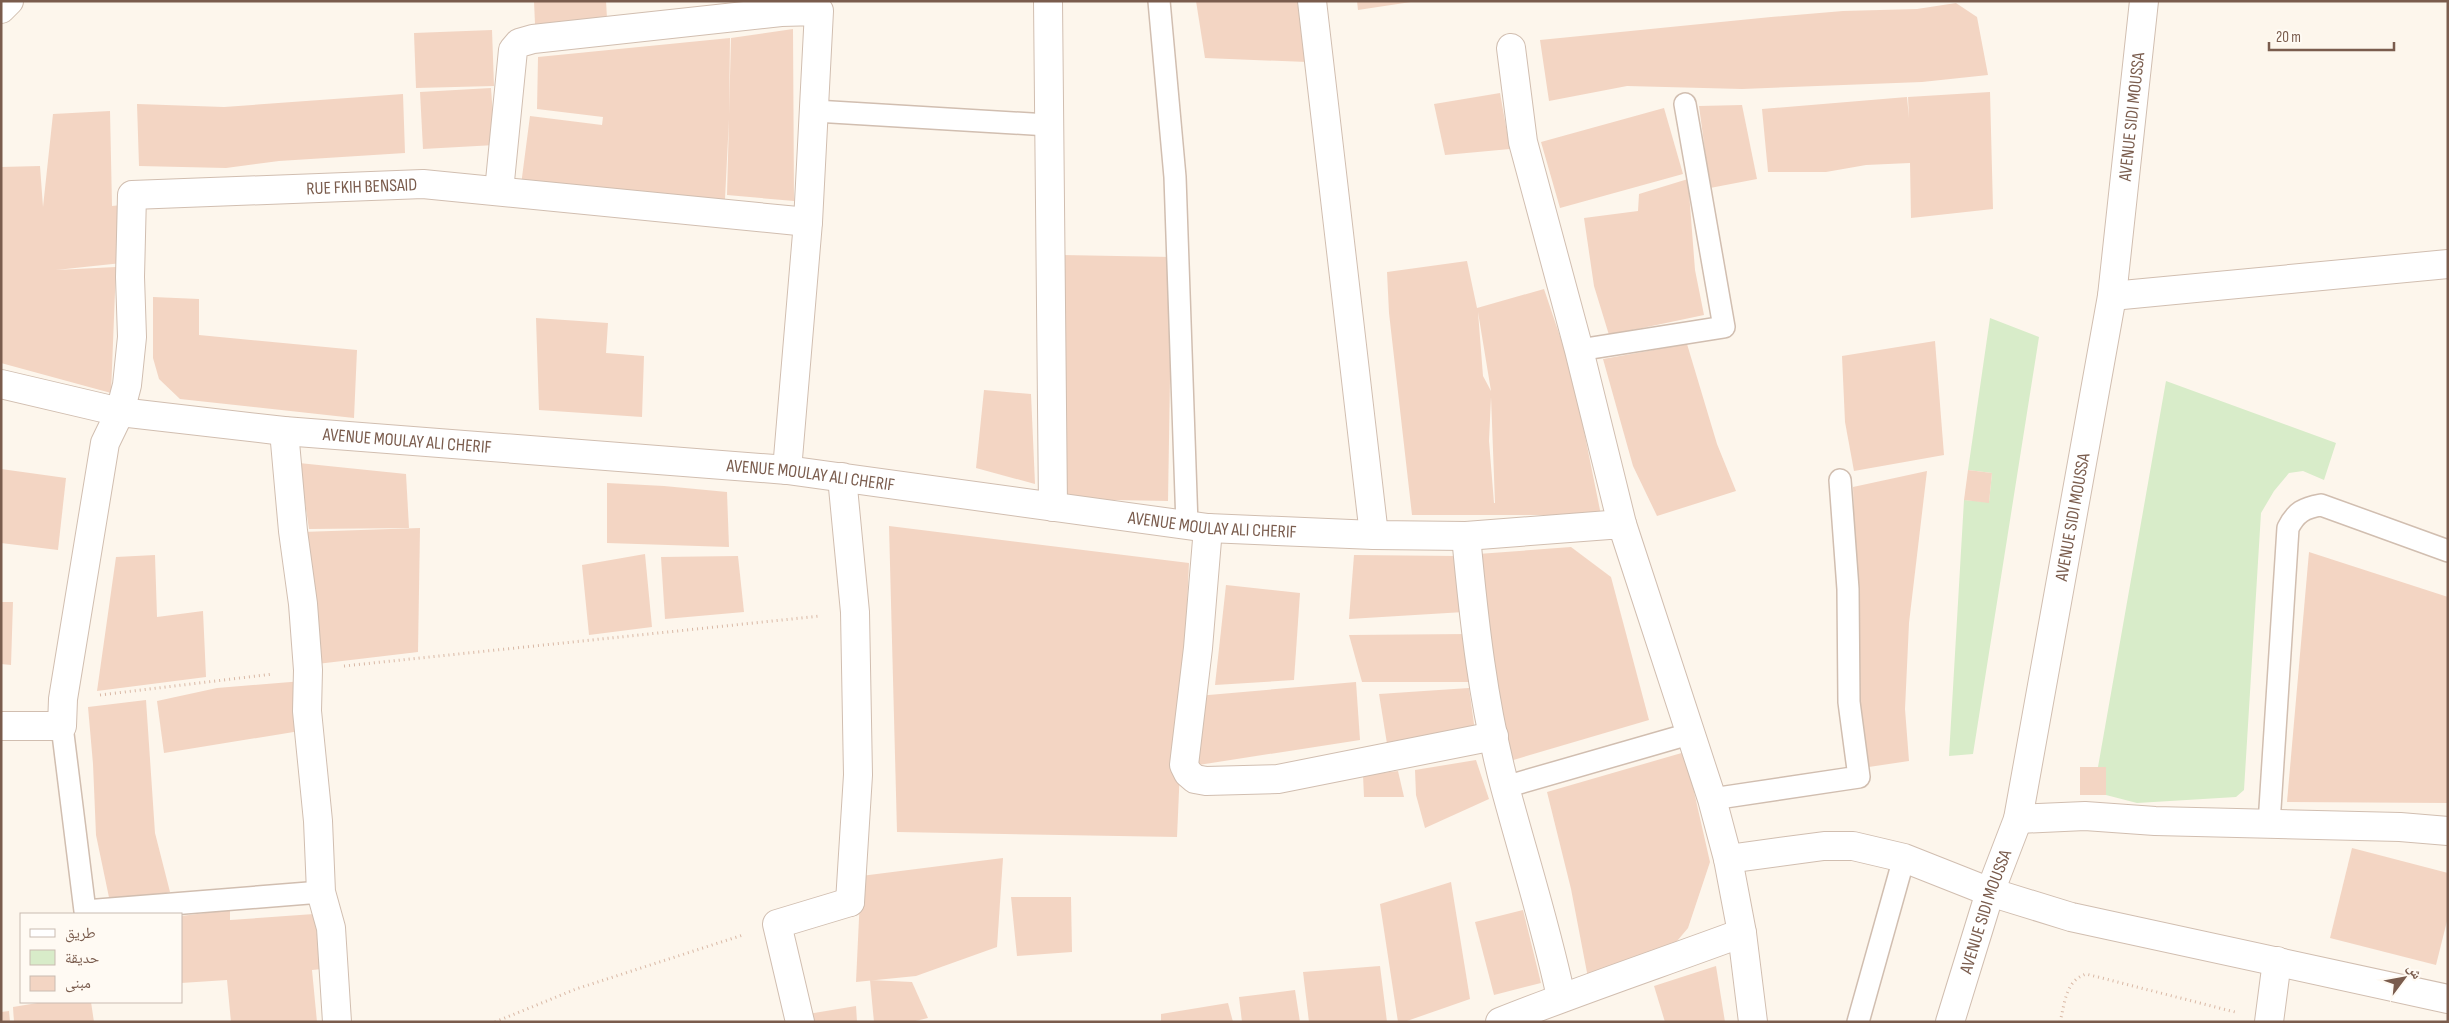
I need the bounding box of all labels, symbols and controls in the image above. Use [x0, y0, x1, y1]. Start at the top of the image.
scale bar [2269, 20, 2394, 52]
text: 20 m [2276, 28, 2301, 47]
street label: AVENUE SIDI MOUSSA [2114, 51, 2149, 183]
street label: RUE FKIH BENSAID [306, 174, 418, 199]
street label: AVENUE MOULAY ALI CHERIF [321, 423, 492, 458]
street label: AVENUE SIDI MOUSSA [2050, 451, 2094, 583]
street label: AVENUE MOULAY ALI CHERIF [725, 455, 896, 495]
street label: AVENUE MOULAY ALI CHERIF [1126, 506, 1297, 542]
street label: AVENUE SIDI MOUSSA [1955, 846, 2016, 977]
legend [20, 913, 182, 1003]
text: طريق [65, 924, 96, 943]
text: حديقة [65, 949, 100, 968]
north arrow [2379, 953, 2429, 1003]
text: ش [2403, 961, 2426, 982]
text: مبنى [65, 974, 91, 993]

